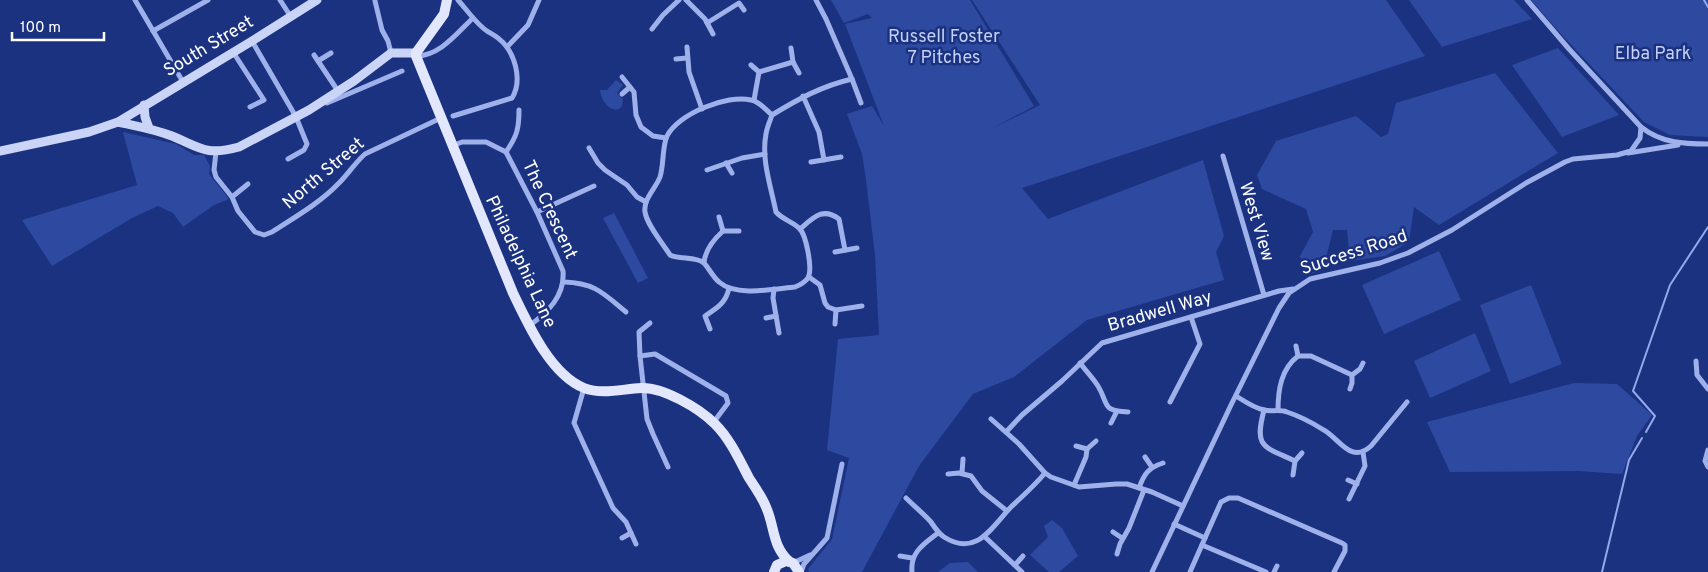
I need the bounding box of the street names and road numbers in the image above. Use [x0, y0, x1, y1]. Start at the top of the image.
street label: South Street [160, 11, 258, 83]
street label: North Street [278, 133, 370, 215]
street label: The Crescent [516, 157, 582, 263]
street label: West View [1233, 180, 1279, 264]
street label: Philadelphia Lane [479, 192, 561, 332]
street label: Success Road [1297, 225, 1411, 281]
street label: Bradwell Way [1105, 286, 1215, 338]

